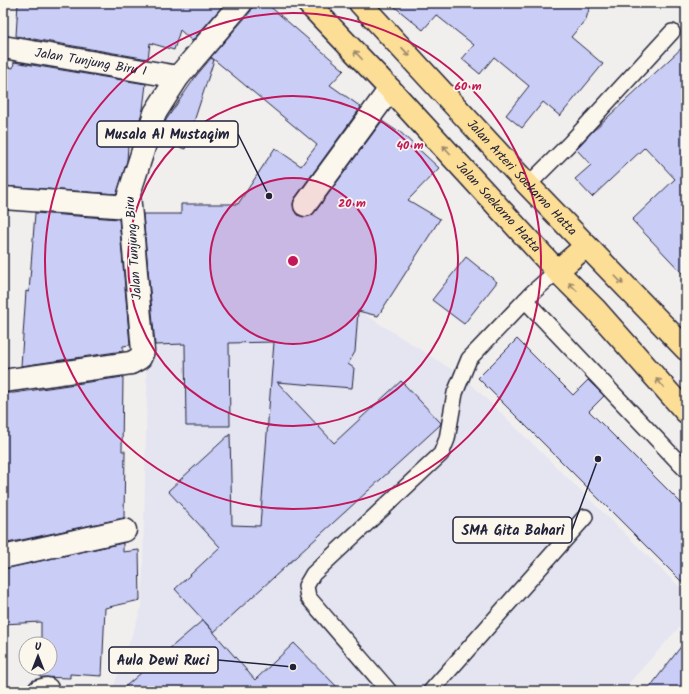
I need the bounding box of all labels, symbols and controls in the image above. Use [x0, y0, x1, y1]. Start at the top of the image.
street label: Jalan Tunjung Biru I [33, 42, 148, 82]
one-way arrow [401, 47, 410, 57]
one-way arrow [353, 50, 363, 60]
text: 60 m [454, 77, 482, 96]
street label: Jalan Arteri Soekarno Hatta [462, 114, 582, 241]
callout: Musala Al Mustaqim [97, 121, 238, 147]
text: Musala Al Mustaqim [104, 124, 230, 146]
text: 40 m [396, 136, 424, 155]
one-way arrow [442, 145, 451, 155]
street label: Jalan Soekarno Hatta [451, 156, 546, 258]
text: 20 m [338, 194, 366, 213]
street label: Jalan Tunjung Biru [120, 195, 148, 300]
centre of rings [286, 254, 300, 268]
one-way arrow [614, 275, 624, 285]
one-way arrow [568, 282, 577, 292]
one-way arrow [655, 378, 665, 388]
callout: SMA Gita Bahari [453, 517, 572, 543]
text: SMA Gita Bahari [462, 520, 565, 542]
north arrow [18, 636, 58, 676]
text: U [35, 638, 42, 656]
callout: Aula Dewi Ruci [109, 647, 218, 673]
text: Aula Dewi Ruci [117, 650, 210, 672]

